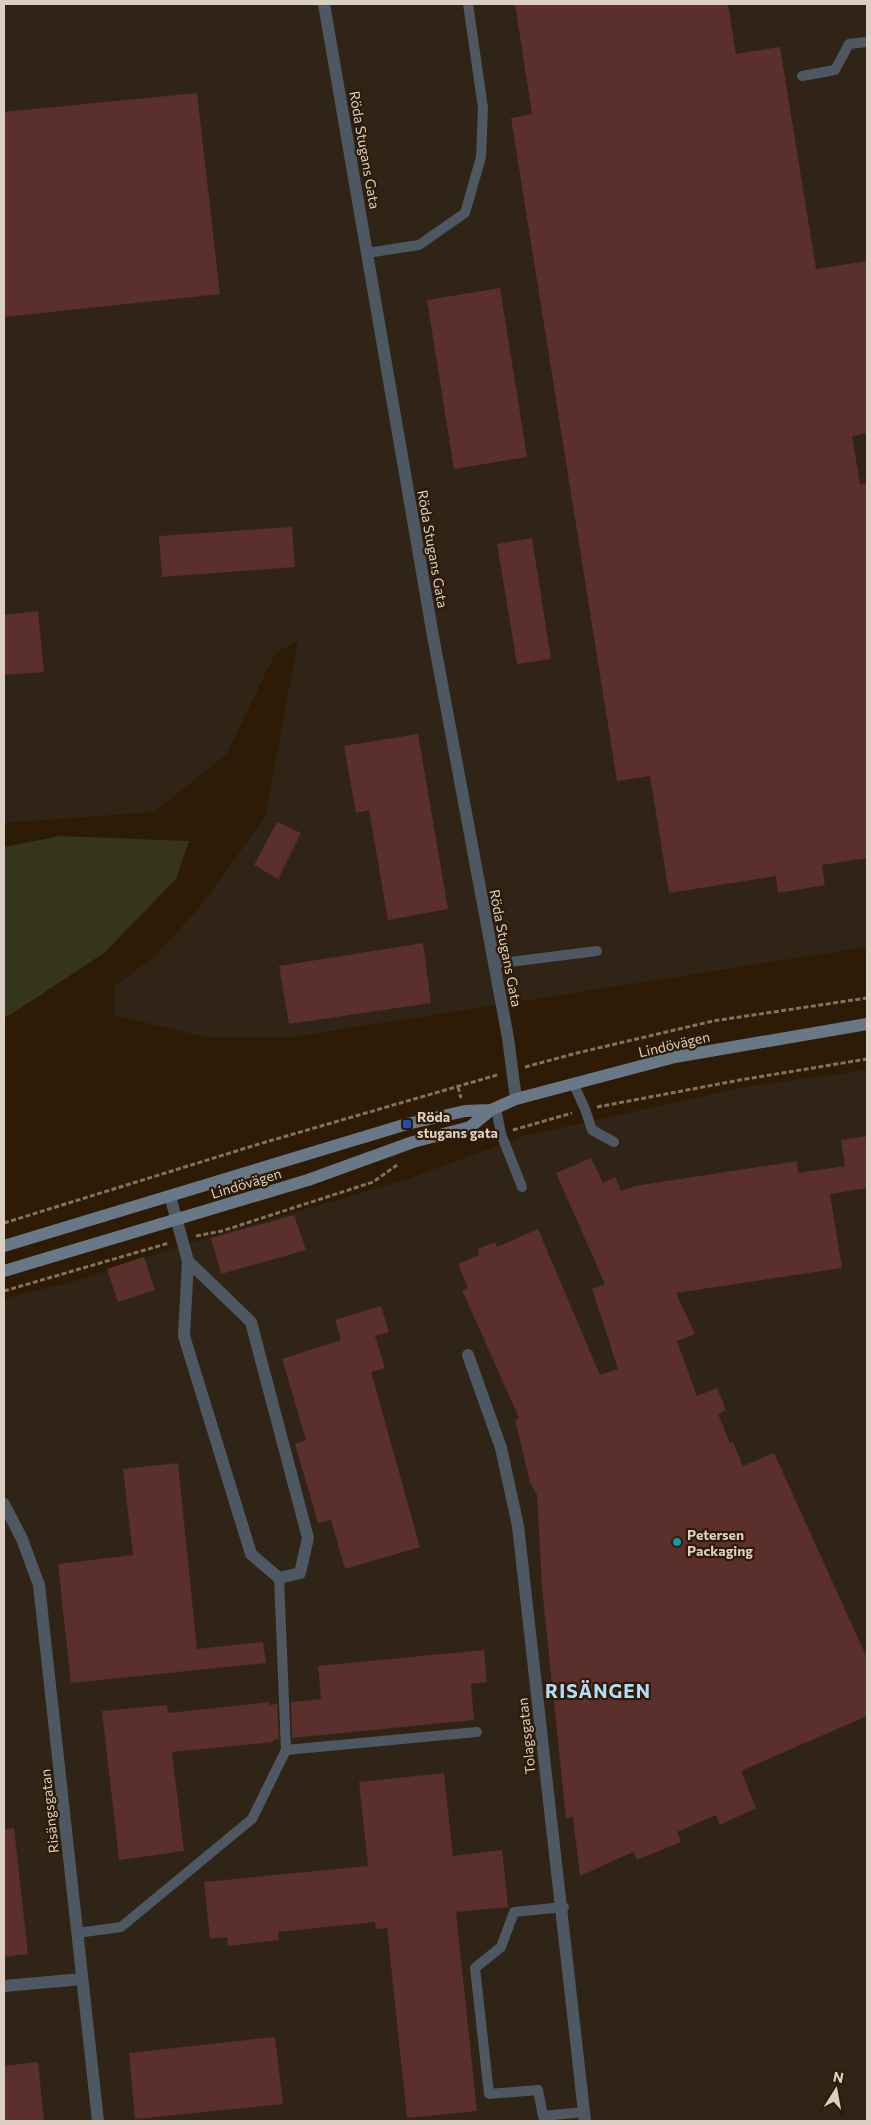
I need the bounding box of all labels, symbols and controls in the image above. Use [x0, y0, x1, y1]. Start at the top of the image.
street label: Röda Stugans Gata [346, 90, 384, 210]
street label: Röda Stugans Gata [414, 489, 452, 609]
street label: Röda Stugans Gata [486, 888, 526, 1008]
street label: Lindövägen [637, 1028, 711, 1060]
place label: Röda stugans gata [417, 1108, 498, 1141]
marker: Röda stugans gata [401, 1118, 413, 1130]
street label: Lindövägen [209, 1164, 283, 1202]
place label: Petersen Packaging [687, 1526, 753, 1559]
marker: Petersen Packaging [671, 1536, 683, 1548]
district label: RISÄNGEN [545, 1679, 651, 1702]
street label: Tolagsgatan [514, 1697, 538, 1775]
street label: Risängsgatan [36, 1768, 62, 1854]
north arrow [811, 2065, 861, 2115]
text: N [832, 2067, 845, 2086]

